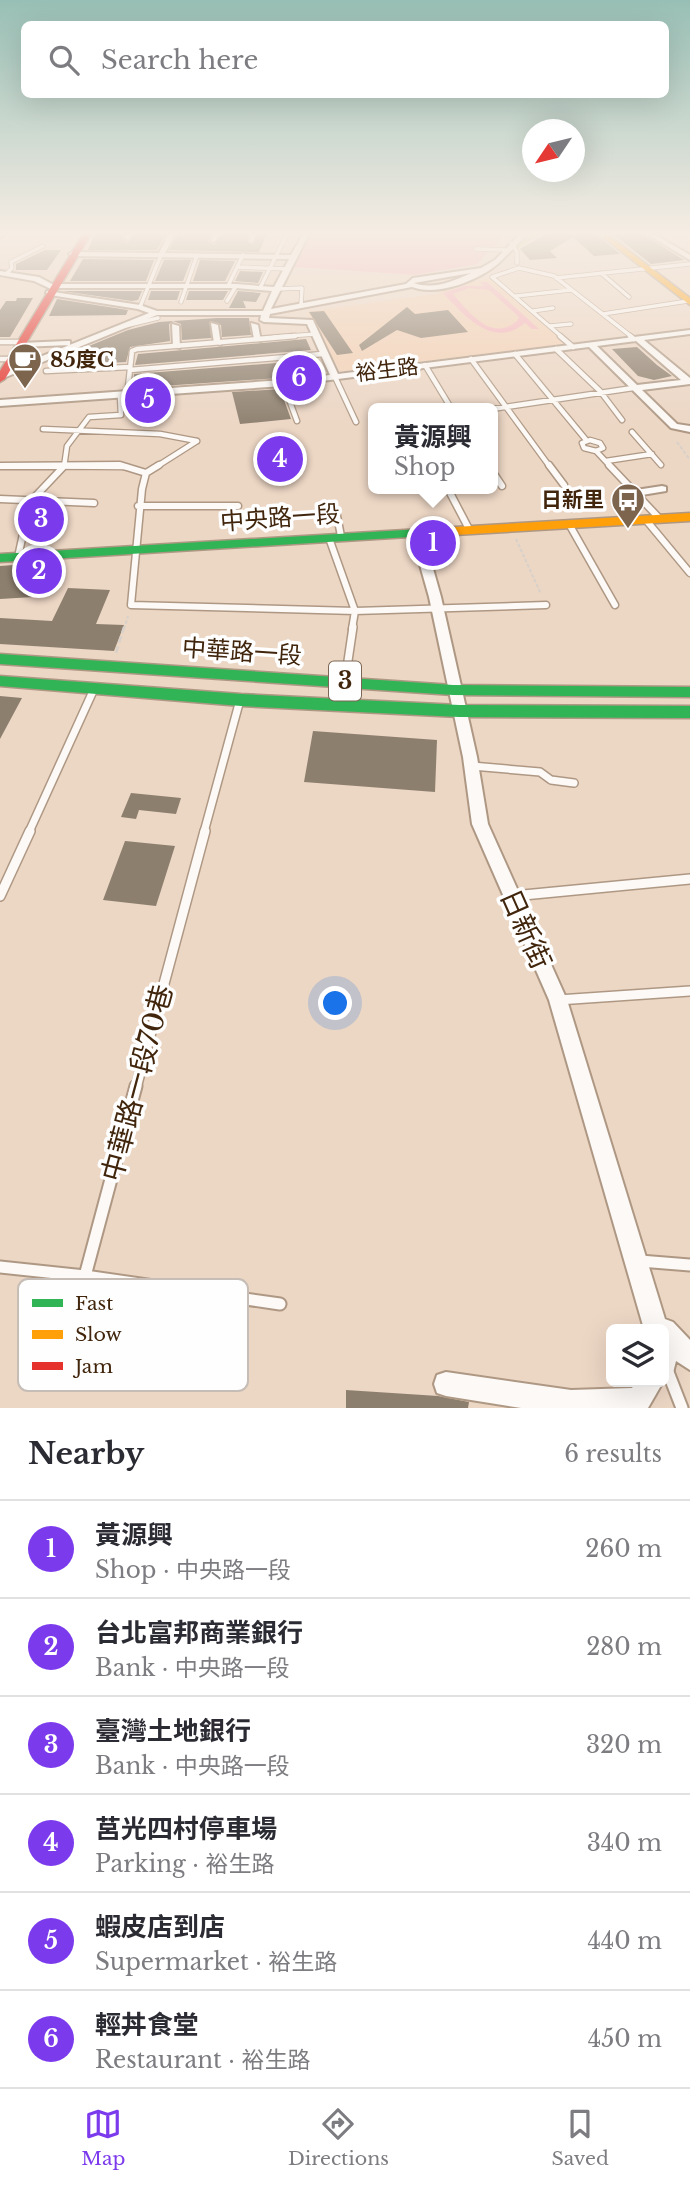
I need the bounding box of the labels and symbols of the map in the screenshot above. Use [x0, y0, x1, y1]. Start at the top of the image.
north arrow [522, 119, 585, 182]
cafe icon: 85度C [6, 341, 44, 390]
place label: 85度C [50, 347, 114, 373]
pin: 6 [276, 352, 322, 404]
street label: 裕生路 [354, 353, 420, 387]
pin: 5 [125, 374, 171, 426]
pin: 4 [257, 433, 303, 485]
bus stop icon: 日新里 [609, 481, 647, 530]
place label: 日新里 [541, 487, 604, 513]
pin: 3 [18, 493, 64, 545]
street label: 中央路一段 [219, 499, 341, 536]
pin: 1 [410, 517, 456, 569]
pin: 2 [16, 545, 62, 597]
street label: 中華路一段 [181, 633, 303, 670]
road number: 3 [329, 662, 361, 701]
street label: 日新街 [492, 884, 559, 975]
street label: 中華路一段70巷 [94, 981, 181, 1185]
your location [318, 986, 352, 1020]
legend [18, 1279, 248, 1391]
text: Fast [75, 1292, 114, 1315]
text: Slow [75, 1323, 122, 1346]
text: Jam [72, 1355, 113, 1378]

